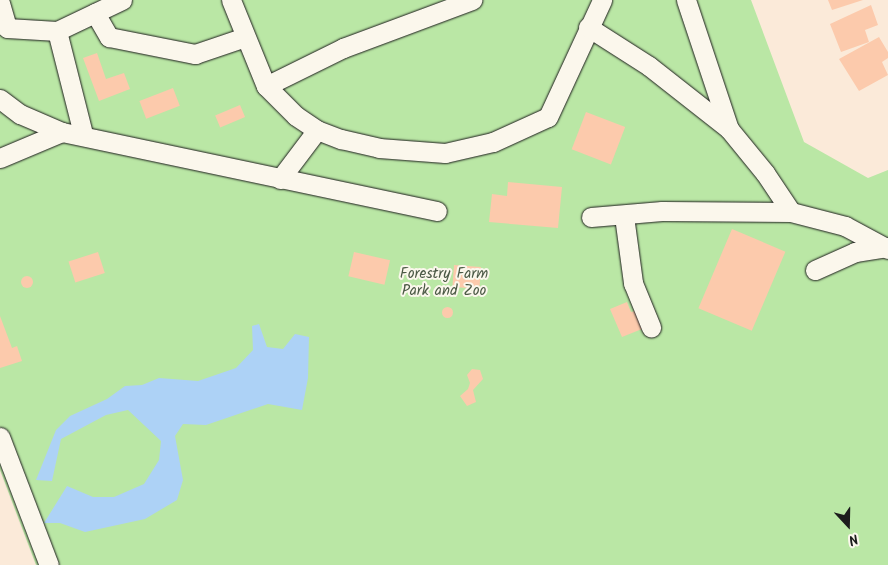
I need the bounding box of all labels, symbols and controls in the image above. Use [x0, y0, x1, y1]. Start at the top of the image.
park label: Forestry Farm Park and Zoo [400, 265, 488, 300]
north arrow [823, 500, 873, 550]
text: N [845, 527, 861, 551]

